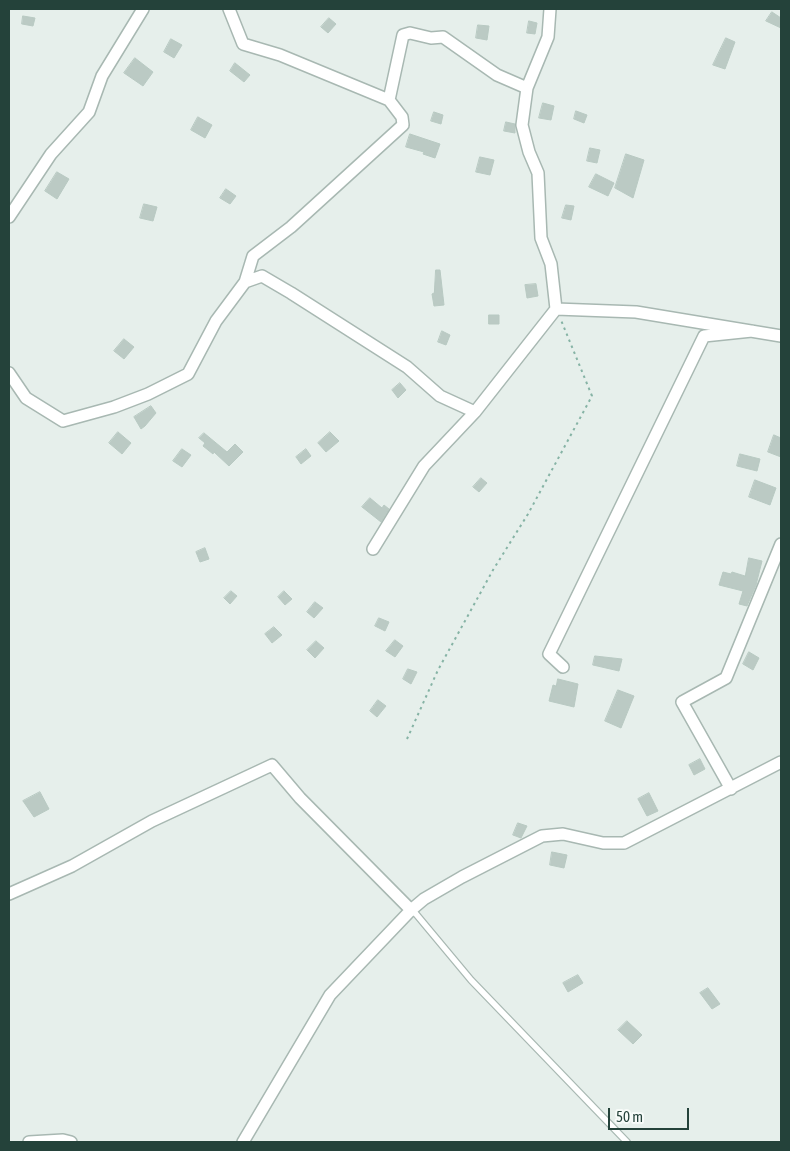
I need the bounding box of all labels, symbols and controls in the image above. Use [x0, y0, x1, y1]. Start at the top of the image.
scale bar [610, 1098, 691, 1130]
text: 50 m [616, 1108, 643, 1125]

